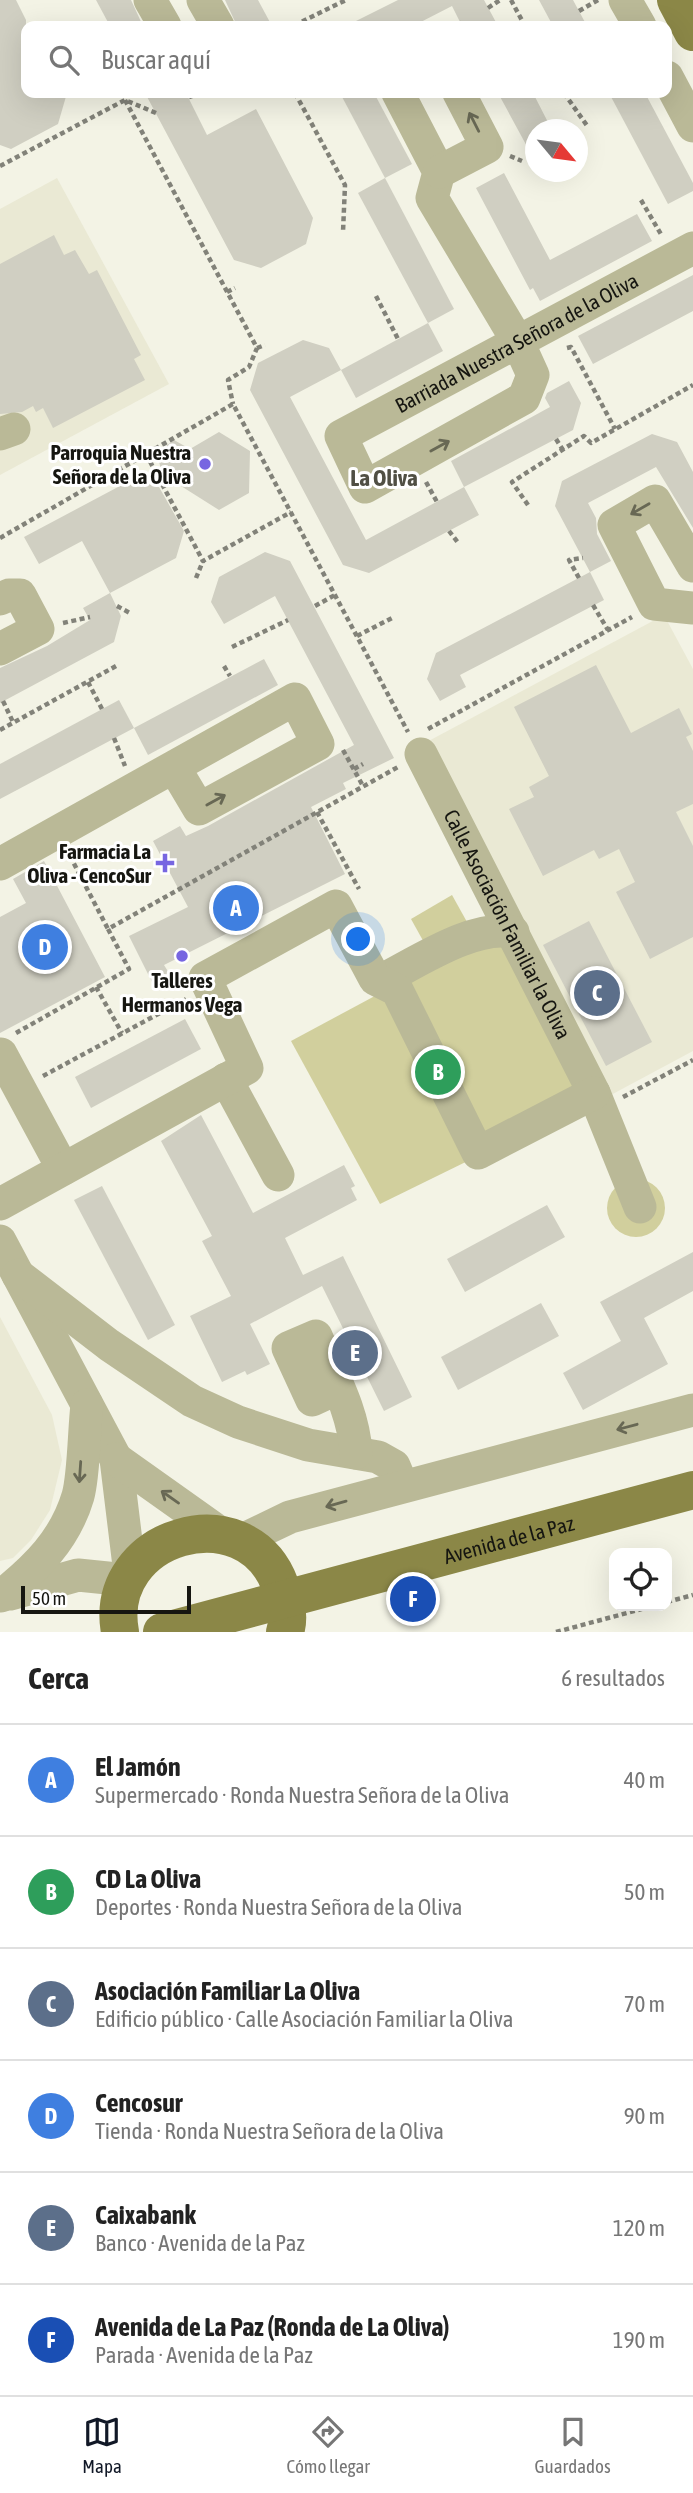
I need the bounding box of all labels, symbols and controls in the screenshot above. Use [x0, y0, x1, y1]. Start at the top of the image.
search box [21, 21, 672, 98]
icon: search [45, 41, 83, 79]
text: Buscar aquí [101, 45, 211, 75]
one-way arrow [467, 112, 481, 133]
north arrow [525, 119, 588, 182]
street label: Barriada Nuestra Señora de la Oliva [391, 268, 642, 417]
one-way arrow [429, 439, 449, 453]
place label: Parroquia Nuestra Señora de la Oliva [50, 440, 191, 488]
marker: Parroquia Nuestra Señora de la Oliva [197, 456, 213, 472]
district label: La Oliva [350, 465, 418, 491]
one-way arrow [631, 503, 651, 517]
one-way arrow [206, 792, 226, 806]
street label: Calle Asociación Familiar la Oliva [439, 805, 576, 1043]
place label: Farmacia La Oliva - CencoSur [27, 839, 152, 887]
marker: Farmacia La Oliva - CencoSur [157, 855, 173, 871]
pin: A [213, 882, 259, 934]
pin: D [22, 921, 68, 973]
your location [341, 922, 375, 956]
marker: Talleres Hermanos Vega [174, 948, 190, 964]
pin: C [574, 967, 620, 1019]
place label: Talleres Hermanos Vega [122, 968, 243, 1016]
pin: B [415, 1046, 461, 1098]
pin: E [332, 1327, 378, 1379]
one-way arrow [616, 1421, 639, 1434]
one-way arrow [73, 1461, 86, 1483]
one-way arrow [161, 1490, 180, 1504]
one-way arrow [326, 1498, 348, 1511]
street label: Avenida de la Paz [441, 1510, 577, 1568]
map controls [609, 1548, 672, 1611]
button: locate [609, 1548, 672, 1611]
pin: F [390, 1573, 436, 1625]
scale bar [21, 1583, 191, 1615]
text: 50 m [32, 1587, 66, 1609]
text: Cerca [28, 1661, 89, 1695]
text: 6 resultados [561, 1665, 665, 1691]
text: El Jamón [95, 1752, 181, 1782]
text: A [45, 1767, 57, 1793]
text: 40 m [624, 1767, 665, 1793]
text: Supermercado · Ronda Nuestra Señora de la Oliva [95, 1782, 510, 1808]
text: CD La Oliva [95, 1864, 201, 1894]
text: B [46, 1879, 56, 1905]
text: 50 m [624, 1879, 665, 1905]
text: Deportes · Ronda Nuestra Señora de la Oliva [95, 1894, 462, 1920]
text: Asociación Familiar La Oliva [95, 1976, 360, 2006]
text: C [46, 1991, 56, 2017]
text: 70 m [624, 1991, 665, 2017]
text: Edificio público · Calle Asociación Familiar la Oliva [95, 2006, 514, 2032]
text: Cencosur [95, 2088, 182, 2118]
text: D [45, 2103, 57, 2129]
text: 90 m [624, 2103, 665, 2129]
text: Tienda · Ronda Nuestra Señora de la Oliva [95, 2118, 444, 2144]
text: Caixabank [95, 2200, 196, 2230]
text: E [46, 2215, 56, 2241]
text: 120 m [613, 2215, 665, 2241]
text: Banco · Avenida de la Paz [95, 2230, 305, 2256]
text: Avenida de La Paz (Ronda de La Oliva) [95, 2312, 449, 2342]
text: F [46, 2327, 56, 2353]
text: 190 m [613, 2327, 665, 2353]
text: Parada · Avenida de la Paz [95, 2342, 313, 2368]
tab: Mapa [82, 2413, 122, 2477]
tab: Cómo llegar [286, 2413, 370, 2477]
tab: Guardados [534, 2413, 611, 2477]

